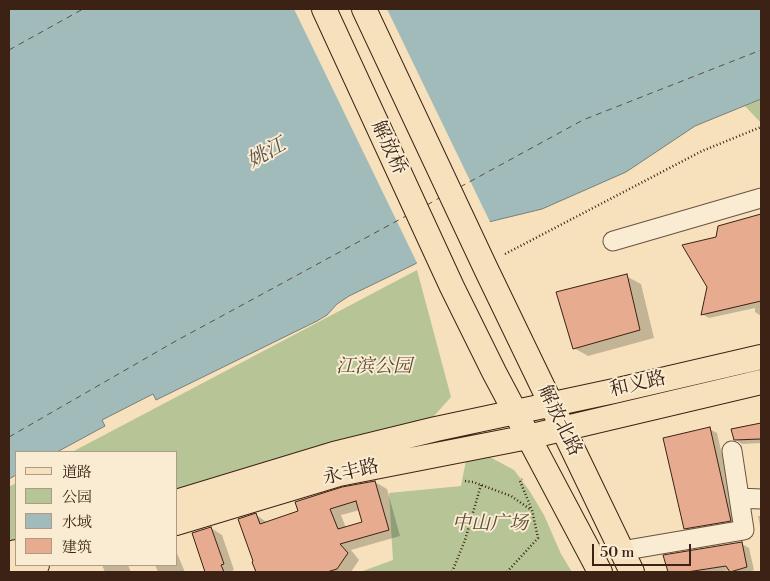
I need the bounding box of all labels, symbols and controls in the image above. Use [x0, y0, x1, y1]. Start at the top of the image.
street label: 解放桥 [366, 117, 410, 179]
water label: 姚江 [244, 134, 290, 174]
park label: 江滨公园 [336, 356, 412, 378]
street label: 和义路 [608, 367, 668, 403]
street label: 解放北路 [532, 382, 586, 460]
legend [15, 451, 178, 566]
street label: 永丰路 [321, 455, 381, 491]
text: 道路 [62, 463, 92, 482]
text: 公园 [62, 488, 92, 507]
text: 水域 [62, 513, 92, 532]
park label: 中山广场 [452, 513, 528, 535]
scale bar [595, 534, 694, 566]
text: 建筑 [62, 538, 92, 557]
text: 50 m [600, 543, 634, 562]

